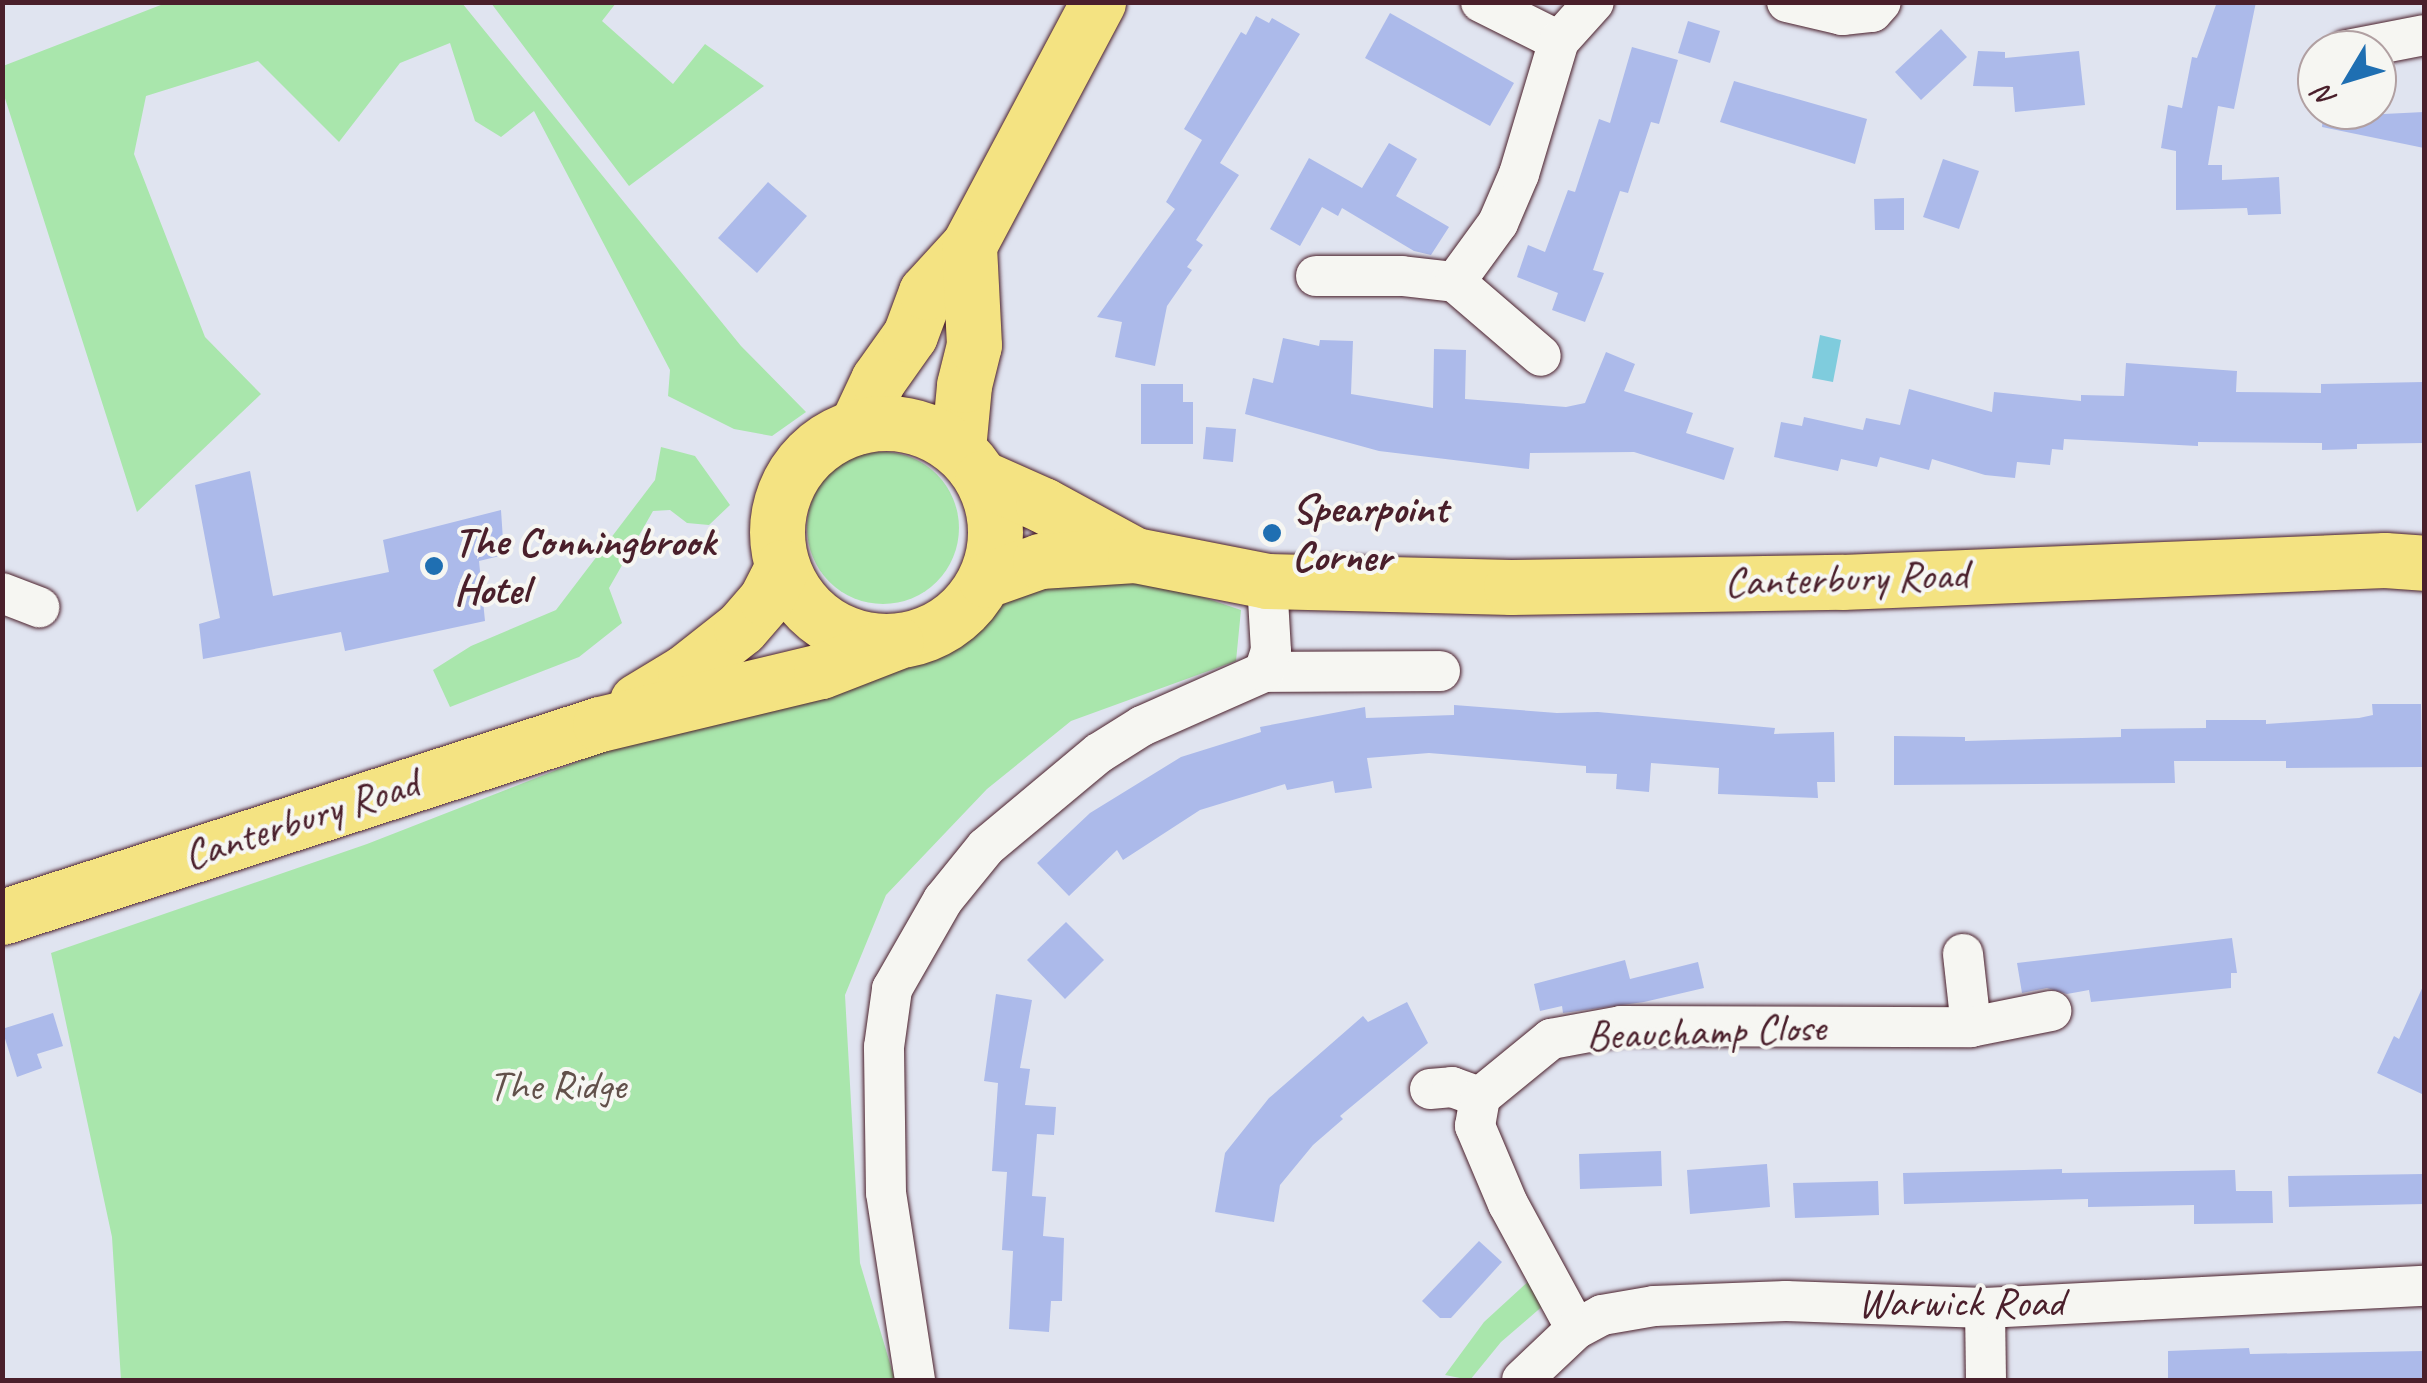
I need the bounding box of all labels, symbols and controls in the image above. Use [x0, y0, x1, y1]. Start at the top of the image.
north arrow [2297, 30, 2397, 130]
text: N [2305, 80, 2344, 115]
place label: Spearpoint Corner [1292, 484, 1448, 582]
place label: The Conningbrook Hotel [454, 517, 715, 616]
marker: Spearpoint Corner [1261, 522, 1283, 544]
street label: Canterbury Road [1723, 550, 1969, 608]
marker: The Conningbrook Hotel [423, 555, 445, 577]
street label: Canterbury Road [177, 758, 425, 882]
street label: Beauchamp Close [1585, 1003, 1827, 1061]
park label: The Ridge [488, 1061, 626, 1111]
street label: Warwick Road [1859, 1278, 2063, 1328]

